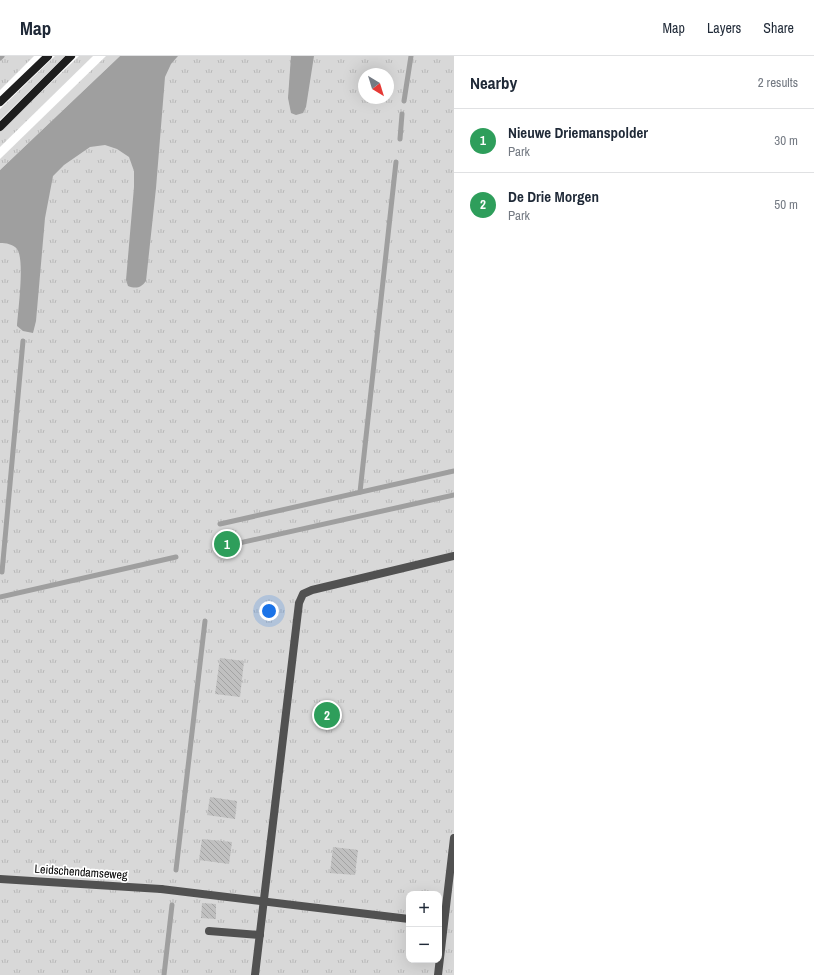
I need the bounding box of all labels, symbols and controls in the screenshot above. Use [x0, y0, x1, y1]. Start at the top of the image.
text: Map [20, 15, 51, 41]
text: Map [663, 19, 685, 37]
text: Layers [707, 19, 741, 37]
text: Share [763, 19, 794, 37]
north arrow [358, 68, 394, 104]
text: Nearby [470, 71, 517, 94]
text: 2 results [758, 74, 798, 91]
text: Nieuwe Driemanspolder [508, 122, 648, 143]
text: 1 [480, 132, 486, 149]
text: 30 m [774, 132, 798, 149]
text: Park [508, 143, 530, 160]
text: De Drie Morgen [508, 186, 599, 207]
text: 2 [480, 196, 486, 213]
text: 50 m [774, 196, 798, 213]
text: Park [508, 207, 530, 224]
pin: 1 [214, 529, 240, 559]
your location [259, 601, 279, 621]
pin: 2 [314, 700, 340, 730]
street label: Leidschendamseweg [34, 861, 128, 883]
map controls [406, 891, 442, 963]
button: + [406, 891, 442, 927]
button: − [406, 927, 442, 963]

